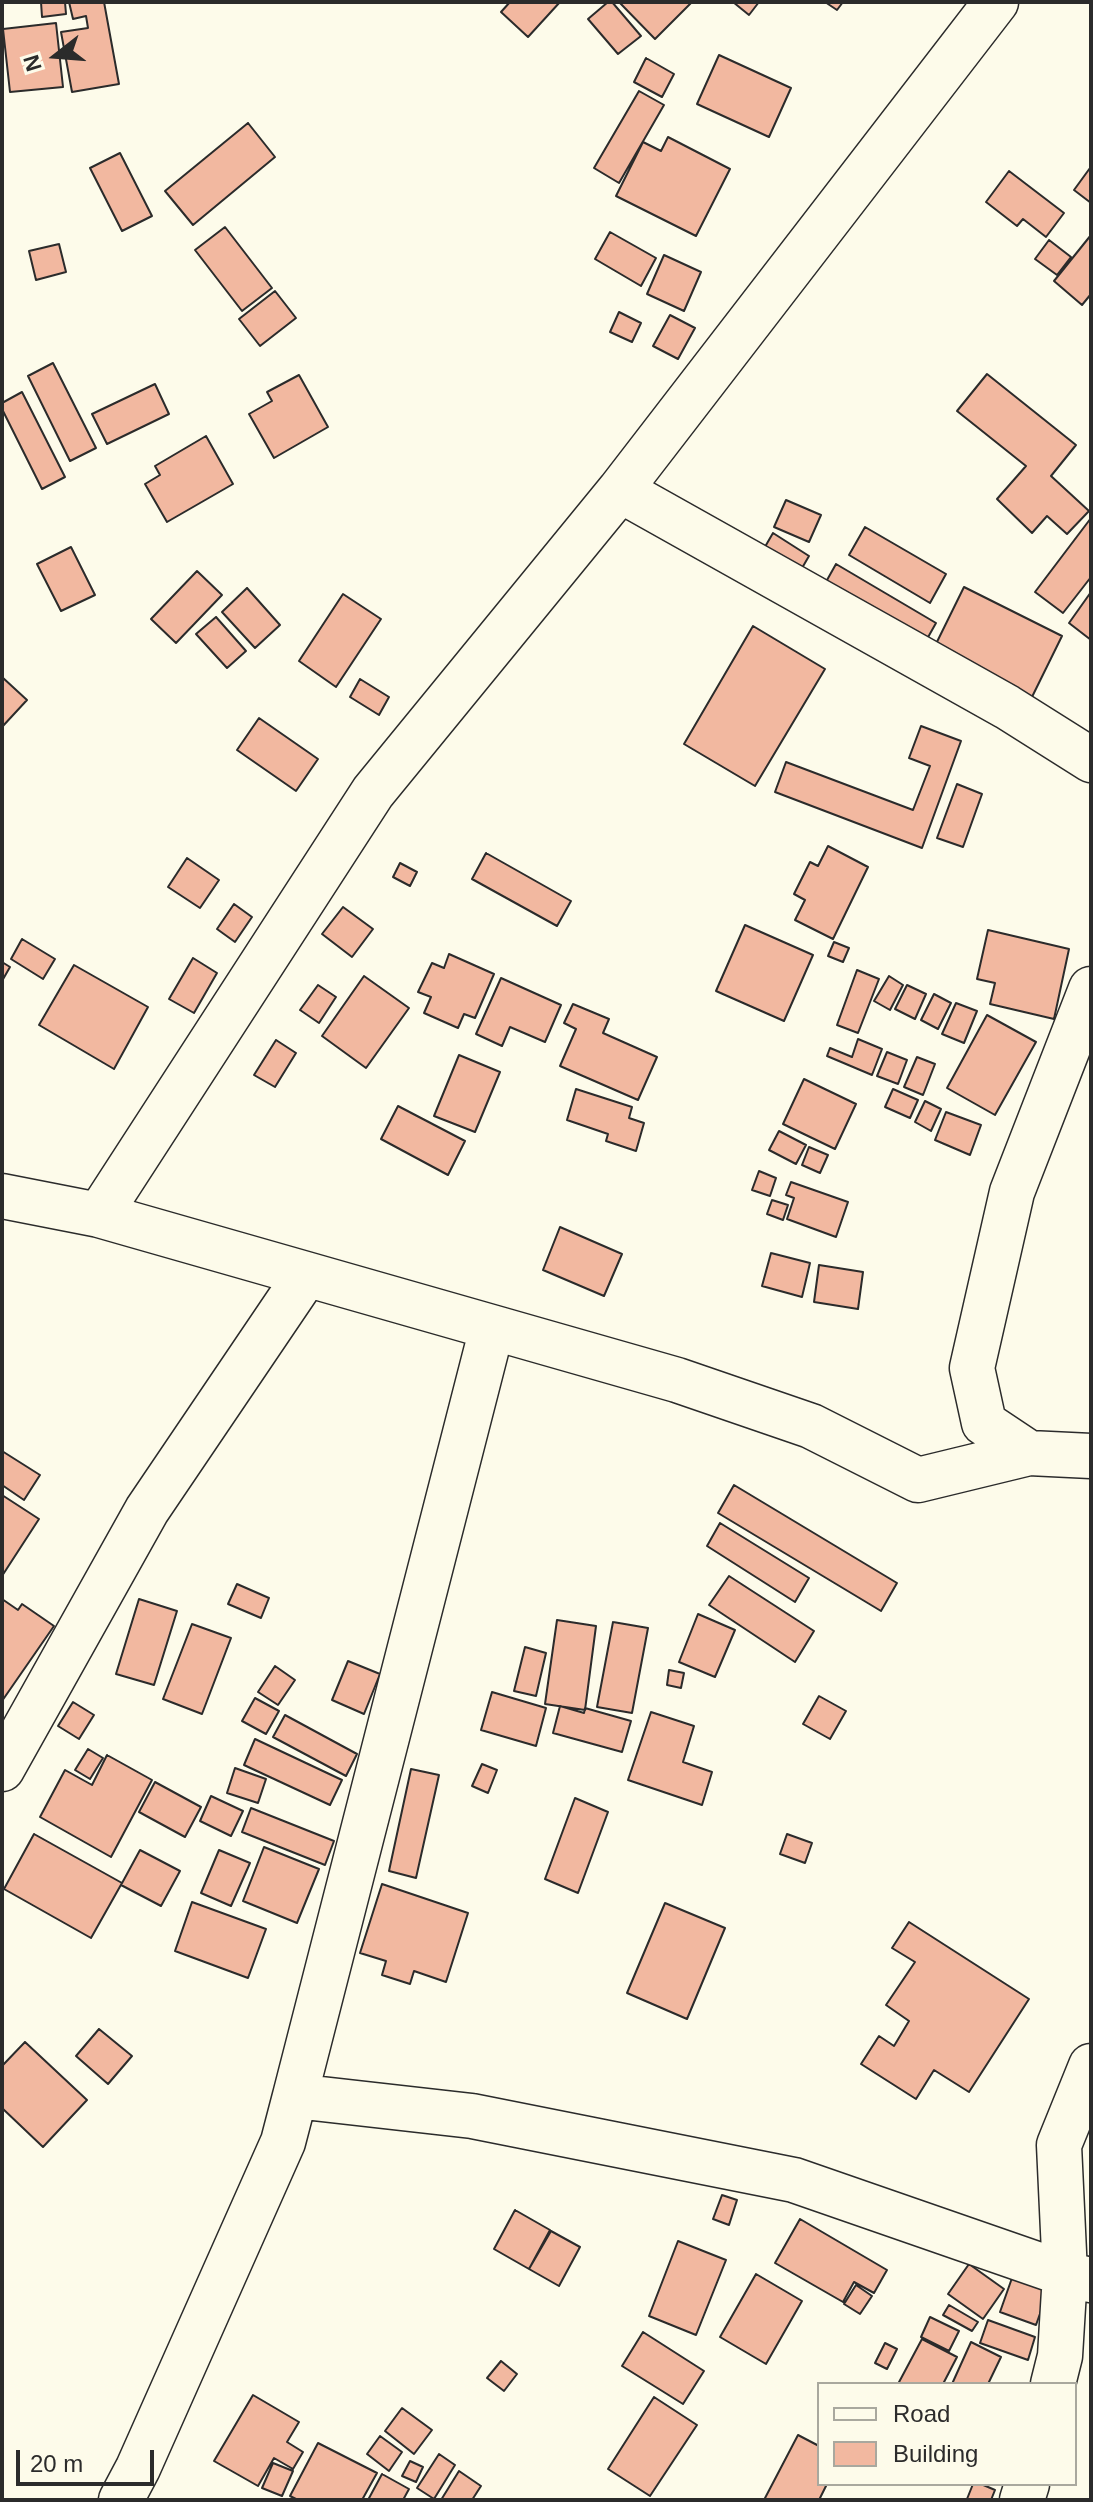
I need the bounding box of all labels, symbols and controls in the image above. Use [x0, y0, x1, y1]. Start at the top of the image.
north arrow [16, 16, 96, 96]
text: N [18, 52, 47, 74]
legend [817, 2382, 1077, 2486]
text: Road [893, 2400, 950, 2427]
scale bar [20, 2434, 158, 2484]
text: Building [893, 2440, 978, 2467]
text: 20 m [30, 2450, 83, 2477]

